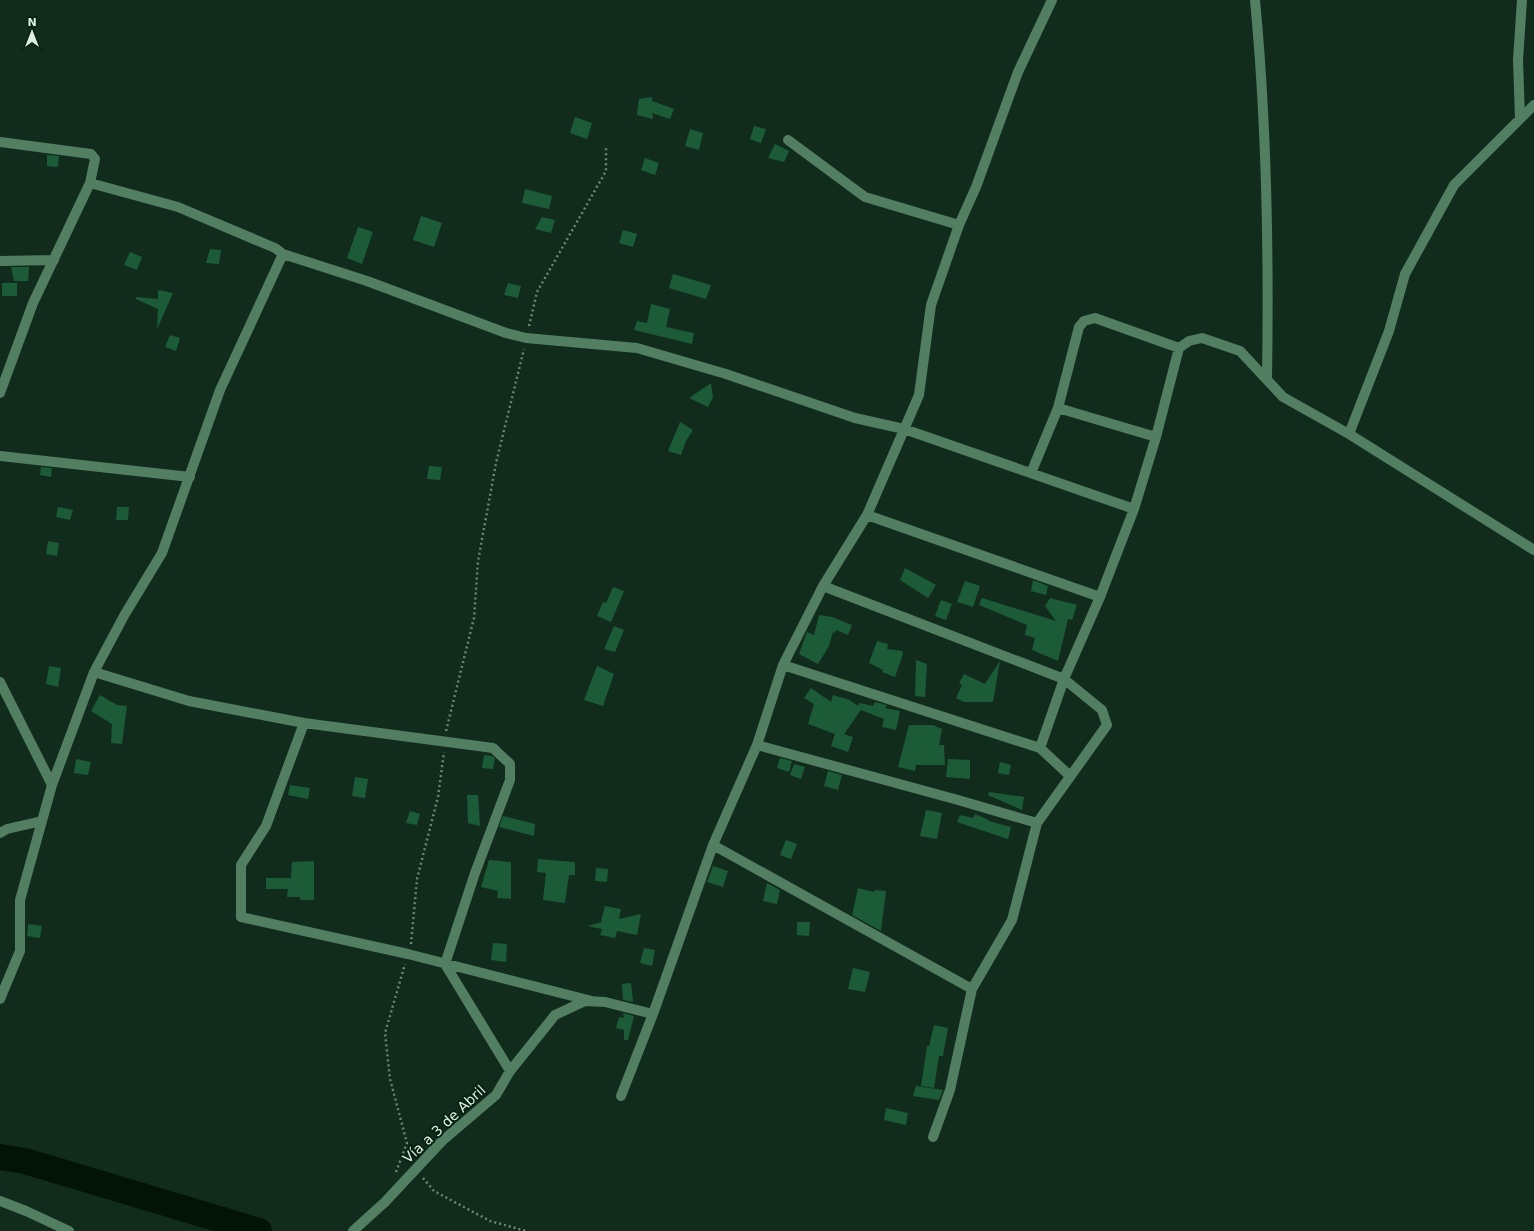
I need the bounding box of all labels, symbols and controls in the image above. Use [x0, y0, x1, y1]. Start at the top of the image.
north arrow [12, 12, 52, 52]
text: N [27, 16, 37, 29]
street label: Vía a 3 de Abril [399, 1082, 489, 1166]

